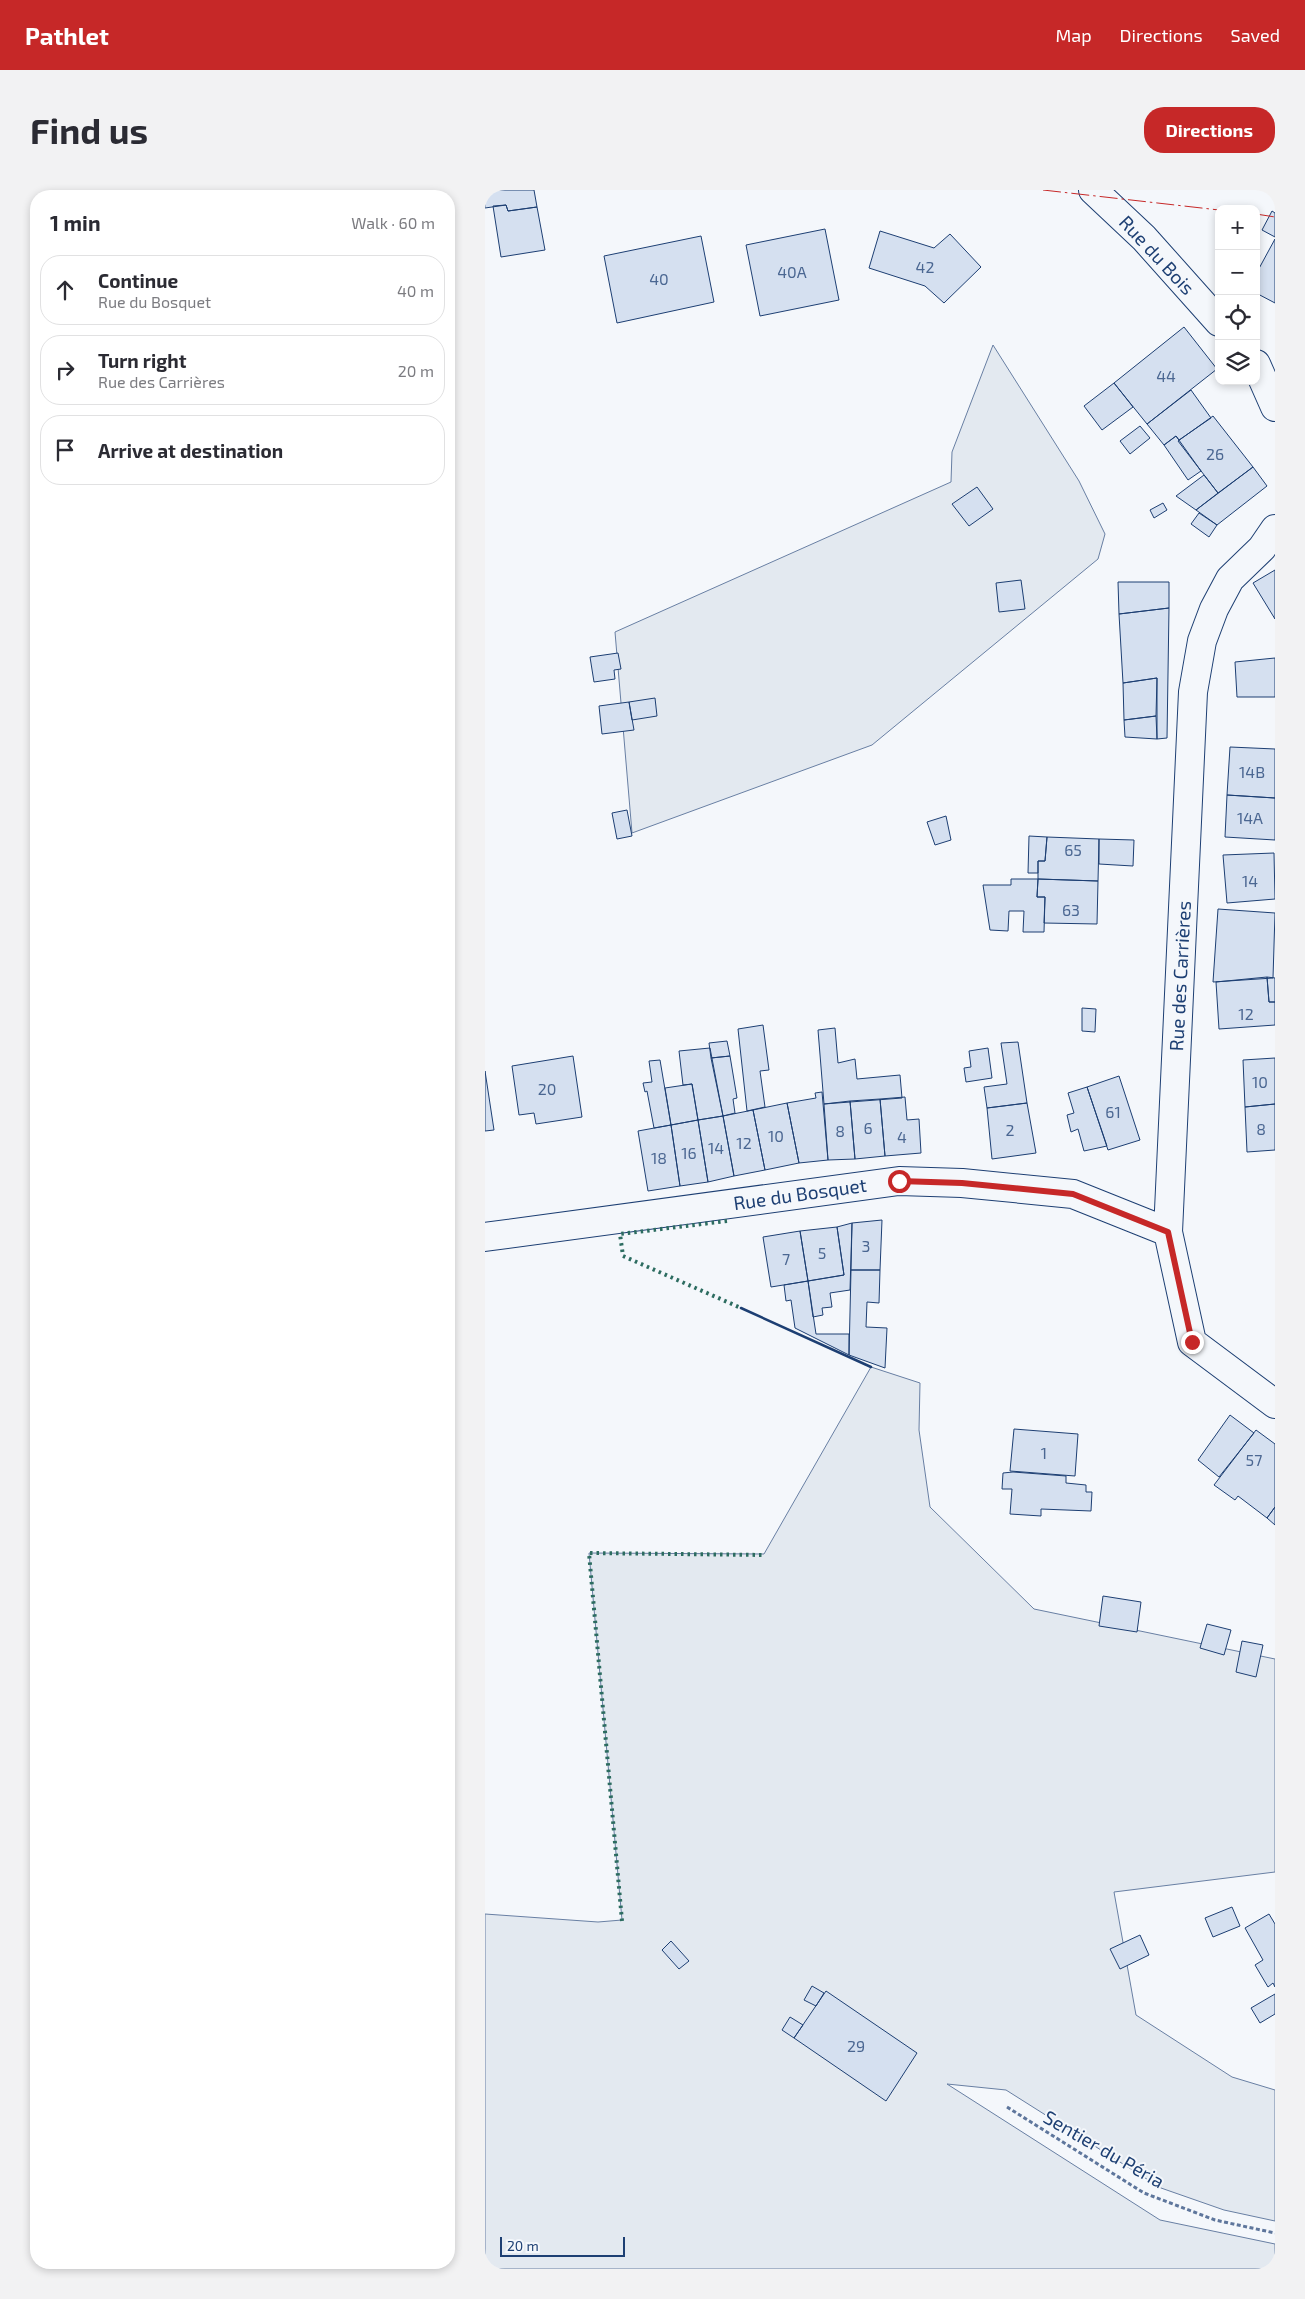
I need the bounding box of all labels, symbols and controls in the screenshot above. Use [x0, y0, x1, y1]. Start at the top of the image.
text: Pathlet [25, 21, 109, 50]
text: Map [1055, 24, 1092, 46]
text: Directions [1120, 24, 1203, 46]
text: Saved [1231, 24, 1280, 46]
button: Directions [1144, 107, 1275, 153]
text: Find us [30, 109, 148, 151]
map controls [1215, 205, 1260, 385]
button: + [1215, 205, 1260, 250]
text: 1 min [50, 210, 101, 235]
street label: Rue du Bois [1115, 210, 1200, 299]
text: Walk · 60 m [351, 213, 435, 232]
button: − [1215, 250, 1260, 295]
house number: 42 [916, 257, 934, 276]
house number: 40A [777, 262, 807, 281]
text: Continue [98, 269, 178, 292]
house number: 40 [649, 269, 669, 288]
icon: ahead [51, 276, 79, 304]
text: 40 m [397, 281, 434, 300]
text: Rue du Bosquet [98, 292, 211, 311]
button: locate [1215, 295, 1260, 340]
button: layers [1215, 340, 1260, 385]
text: Turn right [98, 349, 186, 372]
icon: right [51, 356, 79, 384]
text: 20 m [398, 361, 434, 380]
house number: 44 [1156, 366, 1176, 385]
text: Rue des Carrières [98, 372, 225, 391]
icon: arrive [51, 436, 79, 464]
text: Arrive at destination [98, 439, 283, 462]
house number: 26 [1206, 444, 1224, 463]
house number: 14B [1239, 762, 1265, 781]
house number: 14A [1237, 808, 1263, 827]
house number: 65 [1064, 840, 1082, 859]
house number: 14 [1242, 871, 1258, 890]
house number: 63 [1062, 900, 1080, 919]
street label: Rue des Carrières [1164, 900, 1195, 1052]
house number: 12 [1238, 1004, 1254, 1023]
house number: 10 [1252, 1072, 1268, 1091]
house number: 20 [538, 1079, 556, 1098]
house number: 61 [1105, 1102, 1121, 1121]
house number: 6 [863, 1118, 873, 1137]
house number: 8 [1256, 1119, 1266, 1138]
house number: 2 [1006, 1120, 1015, 1139]
house number: 8 [835, 1121, 845, 1140]
house number: 10 [768, 1126, 784, 1145]
house number: 4 [897, 1127, 907, 1146]
house number: 12 [736, 1133, 752, 1152]
house number: 14 [708, 1138, 724, 1157]
house number: 16 [681, 1143, 697, 1162]
house number: 18 [651, 1148, 667, 1167]
route start [888, 1170, 911, 1193]
street label: Rue du Bosquet [732, 1173, 868, 1214]
house number: 3 [862, 1236, 870, 1255]
house number: 5 [818, 1243, 826, 1262]
house number: 7 [782, 1249, 790, 1268]
route end [1181, 1331, 1204, 1354]
house number: 1 [1041, 1443, 1047, 1462]
house number: 57 [1246, 1450, 1262, 1469]
house number: 29 [847, 2036, 865, 2055]
street label: Sentier du Péria [1040, 2105, 1169, 2192]
scale bar [500, 2234, 625, 2257]
text: 20 m [507, 2237, 539, 2254]

